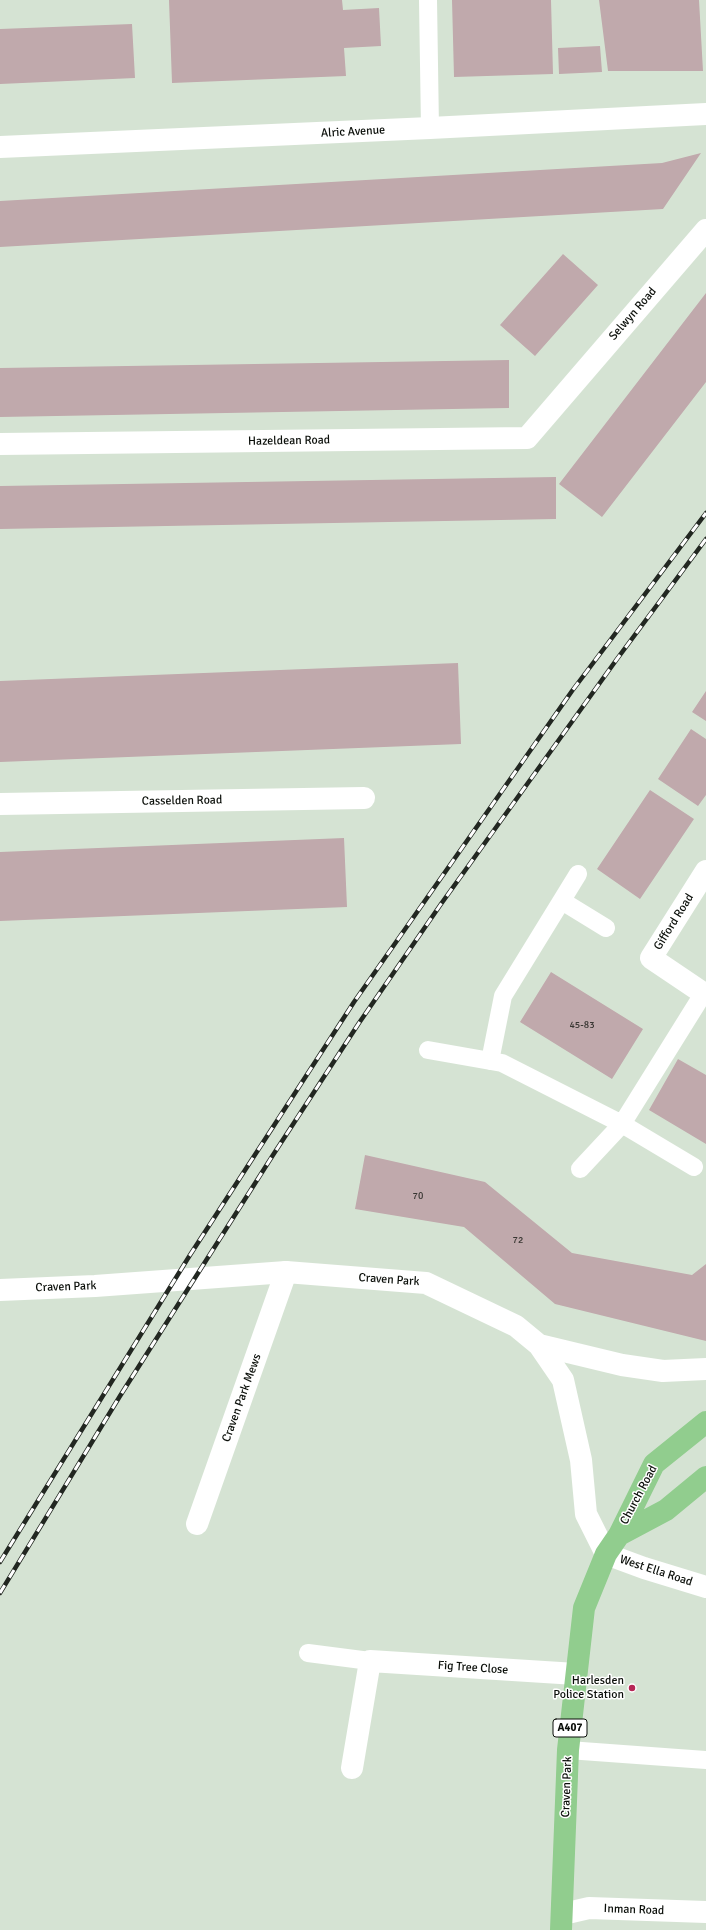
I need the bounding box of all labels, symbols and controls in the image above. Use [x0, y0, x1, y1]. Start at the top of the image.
street label: Alric Avenue [320, 123, 386, 141]
street label: Selwyn Road [606, 285, 660, 343]
street label: Hazeldean Road [248, 433, 330, 449]
street label: Casselden Road [142, 793, 222, 809]
street label: Gifford Road [651, 891, 697, 953]
house number: 45-83 [569, 1019, 595, 1031]
house number: 70 [413, 1190, 423, 1202]
house number: 72 [513, 1234, 523, 1246]
street label: Craven Park [358, 1271, 420, 1289]
street label: Craven Park [35, 1279, 97, 1295]
street label: Craven Park Mews [219, 1352, 265, 1444]
street label: Church Road [617, 1463, 661, 1527]
street label: West Ella Road [618, 1552, 694, 1590]
street label: Fig Tree Close [437, 1658, 509, 1678]
place label: Harlesden Police Station [553, 1674, 624, 1702]
marker: Harlesden Police Station [627, 1683, 637, 1693]
road number: A407 [553, 1719, 587, 1737]
street label: Craven Park [559, 1756, 575, 1818]
street label: Inman Road [603, 1902, 665, 1918]

